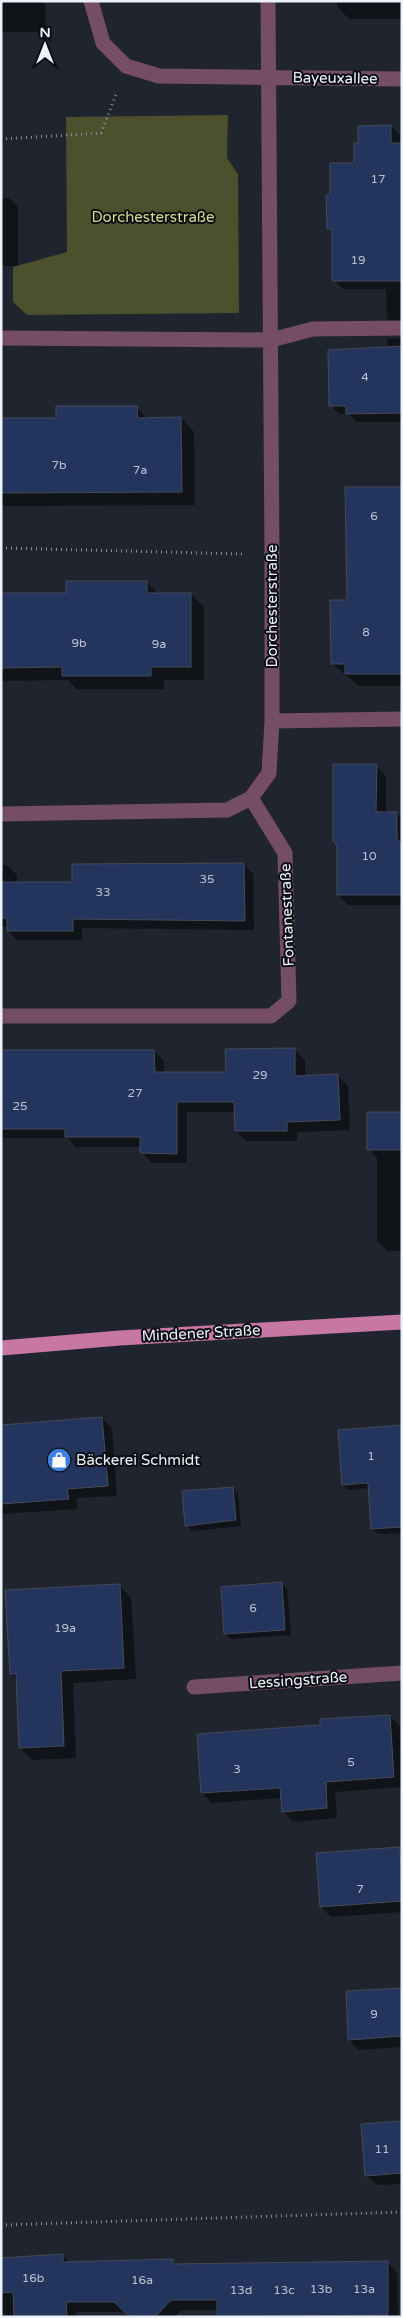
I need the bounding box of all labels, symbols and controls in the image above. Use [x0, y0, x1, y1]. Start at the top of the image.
north arrow [20, 20, 70, 70]
text: N [39, 24, 51, 41]
street label: Bayeuxallee [292, 68, 378, 88]
house number: 17 [370, 172, 386, 186]
park label: Dorchesterstraße [92, 208, 214, 226]
house number: 19 [350, 253, 366, 267]
house number: 4 [361, 370, 369, 384]
house number: 7b [51, 458, 67, 472]
house number: 7a [133, 463, 147, 477]
house number: 6 [370, 509, 378, 523]
street label: Dorchesterstraße [263, 545, 281, 667]
house number: 8 [362, 625, 370, 639]
house number: 9b [71, 636, 87, 650]
house number: 9a [152, 637, 166, 651]
house number: 10 [361, 849, 377, 863]
street label: Fontanestraße [276, 863, 298, 967]
house number: 35 [199, 872, 215, 886]
house number: 33 [95, 885, 111, 899]
house number: 29 [252, 1068, 268, 1082]
house number: 27 [127, 1086, 143, 1100]
house number: 25 [12, 1099, 28, 1113]
street label: Mindener Straße [141, 1321, 261, 1345]
shop icon: Bäckerei Schmidt [46, 1447, 72, 1473]
house number: 1 [367, 1449, 375, 1463]
place label: Bäckerei Schmidt [76, 1451, 200, 1469]
house number: 6 [249, 1601, 257, 1615]
house number: 19a [54, 1621, 76, 1635]
street label: Lessingstraße [248, 1668, 348, 1692]
house number: 5 [347, 1755, 355, 1769]
house number: 3 [233, 1762, 241, 1776]
house number: 7 [356, 1882, 364, 1896]
house number: 9 [370, 2007, 378, 2021]
house number: 11 [374, 2142, 390, 2156]
house number: 16b [22, 2271, 44, 2285]
house number: 16a [131, 2273, 153, 2287]
house number: 13b [310, 2282, 332, 2296]
house number: 13a [353, 2282, 375, 2296]
house number: 13d [230, 2283, 252, 2297]
house number: 13c [273, 2283, 295, 2297]

